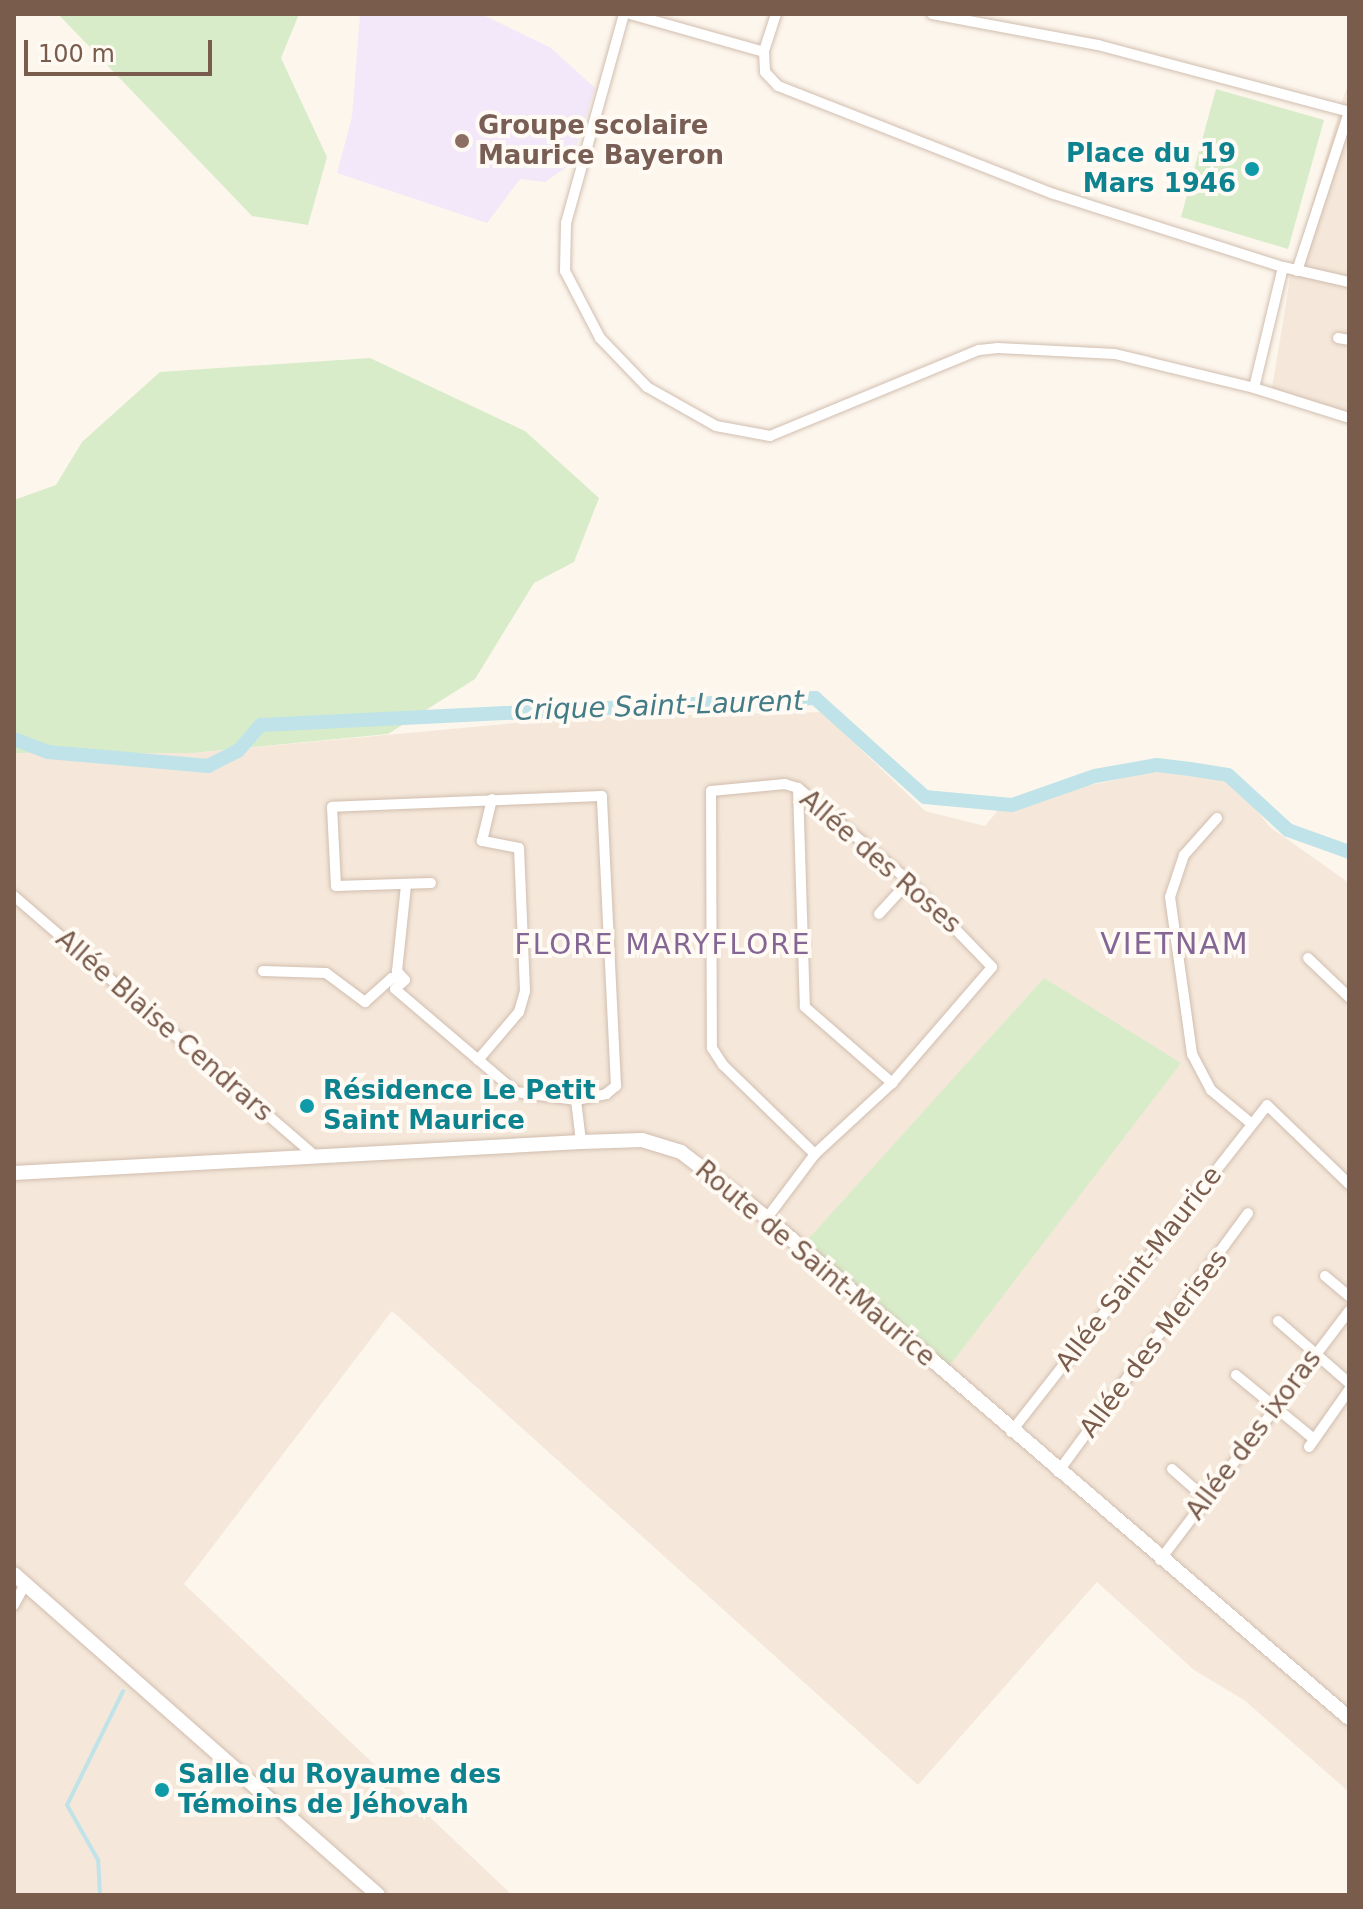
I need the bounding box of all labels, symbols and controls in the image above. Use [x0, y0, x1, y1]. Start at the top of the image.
scale bar [28, 24, 216, 74]
text: 100 m [38, 40, 115, 68]
place label: Groupe scolaire Maurice Bayeron [478, 110, 724, 172]
marker: Groupe scolaire Maurice Bayeron [453, 132, 471, 150]
place label: Place du 19 Mars 1946 [1066, 138, 1236, 200]
marker: Place du 19 Mars 1946 [1243, 160, 1261, 178]
water label: Crique Saint-Laurent [514, 684, 804, 728]
street label: Allée des Roses [793, 784, 967, 940]
street label: Allée Blaise Cendrars [49, 924, 279, 1128]
district label: VIETNAM [1100, 926, 1250, 962]
district label: FLORE MARYFLORE [515, 928, 811, 962]
place label: Résidence Le Petit Saint Maurice [323, 1075, 596, 1136]
marker: Résidence Le Petit Saint Maurice [298, 1097, 316, 1115]
street label: Route de Saint-Maurice [689, 1155, 941, 1373]
street label: Allée Saint-Maurice [1049, 1160, 1229, 1378]
street label: Allée des Merises [1073, 1244, 1235, 1444]
street label: Allée des ixoras [1180, 1344, 1328, 1526]
place label: Salle du Royaume des Témoins de Jéhovah [178, 1759, 501, 1820]
marker: Salle du Royaume des Témoins de Jéhovah [153, 1781, 171, 1799]

